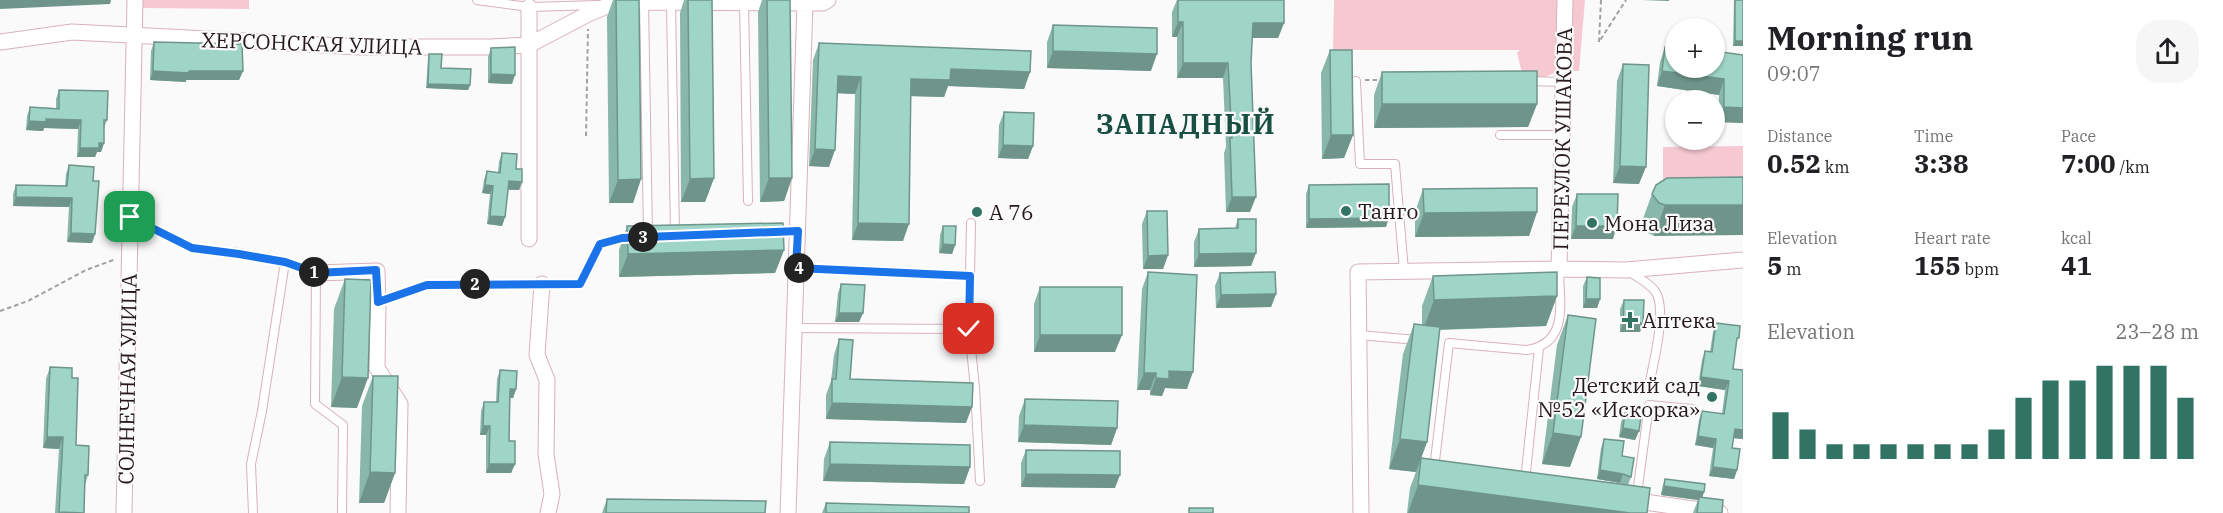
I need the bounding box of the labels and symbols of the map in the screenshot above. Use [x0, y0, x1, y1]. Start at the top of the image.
street label: ХЕРСОНСКАЯ УЛИЦА [201, 25, 424, 61]
street label: ПЕРЕУЛОК УШАКОВА [1546, 27, 1578, 251]
district label: ЗАПАДНЫЙ [1096, 106, 1276, 141]
pin [104, 191, 155, 242]
place label: Танго [1358, 197, 1418, 225]
place label: А 76 [989, 198, 1033, 226]
marker: Танго [1339, 204, 1353, 218]
marker: А 76 [970, 205, 984, 219]
place label: Мона Лиза [1604, 209, 1715, 237]
marker: Мона Лиза [1585, 216, 1599, 230]
pin: 3 [628, 222, 658, 252]
pin: 4 [784, 253, 814, 283]
pin: 1 [299, 257, 329, 287]
pin: 2 [460, 269, 490, 299]
street label: СОЛНЕЧНАЯ УЛИЦА [111, 273, 143, 485]
pin [943, 303, 994, 354]
place label: Аптека [1642, 306, 1716, 334]
marker: Аптека [1623, 313, 1637, 327]
place label: Детский сад №52 «Искорка» [1538, 371, 1700, 423]
marker: Детский сад №52 «Искорка» [1705, 390, 1719, 404]

